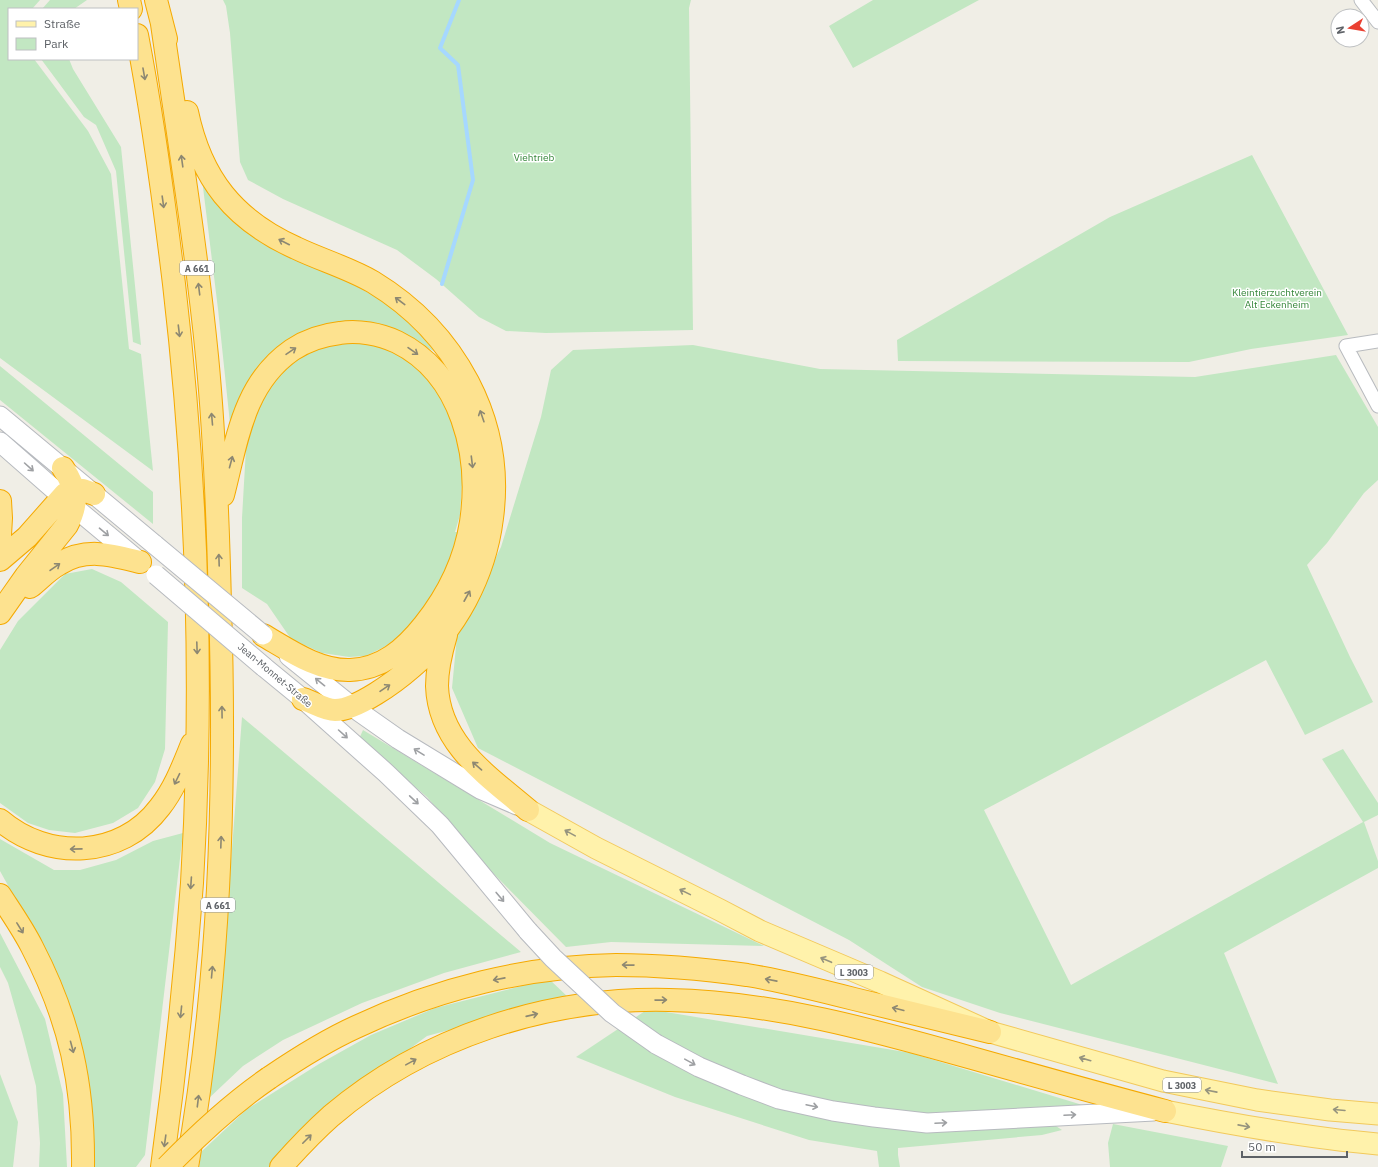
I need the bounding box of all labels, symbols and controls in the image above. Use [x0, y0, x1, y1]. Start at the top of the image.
legend [8, 8, 138, 60]
north arrow [1330, 8, 1370, 48]
text: Straße [44, 16, 81, 31]
text: N [1333, 25, 1348, 35]
text: Park [44, 36, 69, 51]
one-way arrow [140, 67, 148, 80]
park label: Viehtrieb [514, 151, 555, 164]
one-way arrow [178, 155, 186, 168]
one-way arrow [159, 195, 167, 208]
one-way arrow [279, 238, 291, 246]
road number: A 661 [180, 261, 214, 275]
one-way arrow [195, 283, 203, 296]
park label: Kleintierzuchtverein Alt Eckenheim [1232, 286, 1322, 311]
one-way arrow [394, 297, 405, 305]
one-way arrow [175, 324, 183, 337]
one-way arrow [285, 347, 296, 355]
one-way arrow [407, 347, 418, 355]
one-way arrow [478, 410, 485, 423]
one-way arrow [208, 413, 215, 426]
one-way arrow [468, 455, 476, 468]
one-way arrow [228, 456, 236, 469]
one-way arrow [24, 463, 35, 472]
one-way arrow [99, 528, 110, 537]
one-way arrow [215, 554, 223, 567]
one-way arrow [49, 563, 60, 571]
one-way arrow [464, 590, 472, 602]
street label: Jean-Monnet-Straße [235, 640, 315, 710]
one-way arrow [193, 641, 201, 654]
one-way arrow [315, 677, 326, 686]
one-way arrow [379, 683, 391, 691]
one-way arrow [219, 706, 226, 719]
one-way arrow [337, 730, 348, 739]
one-way arrow [414, 748, 425, 756]
one-way arrow [472, 762, 482, 771]
one-way arrow [173, 773, 180, 785]
one-way arrow [409, 795, 419, 805]
one-way arrow [564, 829, 576, 836]
one-way arrow [217, 836, 224, 849]
one-way arrow [70, 845, 83, 853]
one-way arrow [188, 876, 195, 889]
one-way arrow [679, 888, 691, 896]
one-way arrow [496, 891, 505, 902]
road number: A 661 [201, 898, 235, 912]
one-way arrow [17, 922, 25, 934]
one-way arrow [820, 956, 832, 963]
one-way arrow [622, 961, 635, 969]
road number: L 3003 [835, 965, 873, 979]
one-way arrow [209, 966, 216, 979]
one-way arrow [493, 975, 506, 983]
one-way arrow [765, 976, 778, 984]
one-way arrow [654, 996, 667, 1004]
one-way arrow [177, 1005, 184, 1018]
one-way arrow [892, 1005, 905, 1013]
one-way arrow [525, 1011, 538, 1018]
one-way arrow [68, 1040, 76, 1053]
one-way arrow [1078, 1055, 1091, 1062]
one-way arrow [405, 1057, 417, 1065]
one-way arrow [684, 1059, 696, 1067]
road number: L 3003 [1163, 1078, 1201, 1092]
one-way arrow [1205, 1086, 1218, 1094]
one-way arrow [194, 1095, 202, 1108]
one-way arrow [805, 1103, 818, 1111]
one-way arrow [1333, 1107, 1346, 1114]
one-way arrow [1063, 1112, 1076, 1119]
one-way arrow [934, 1119, 947, 1126]
one-way arrow [1237, 1123, 1250, 1131]
scale bar [1242, 1133, 1347, 1159]
one-way arrow [161, 1134, 169, 1147]
one-way arrow [302, 1134, 312, 1143]
text: 50 m [1248, 1139, 1276, 1154]

